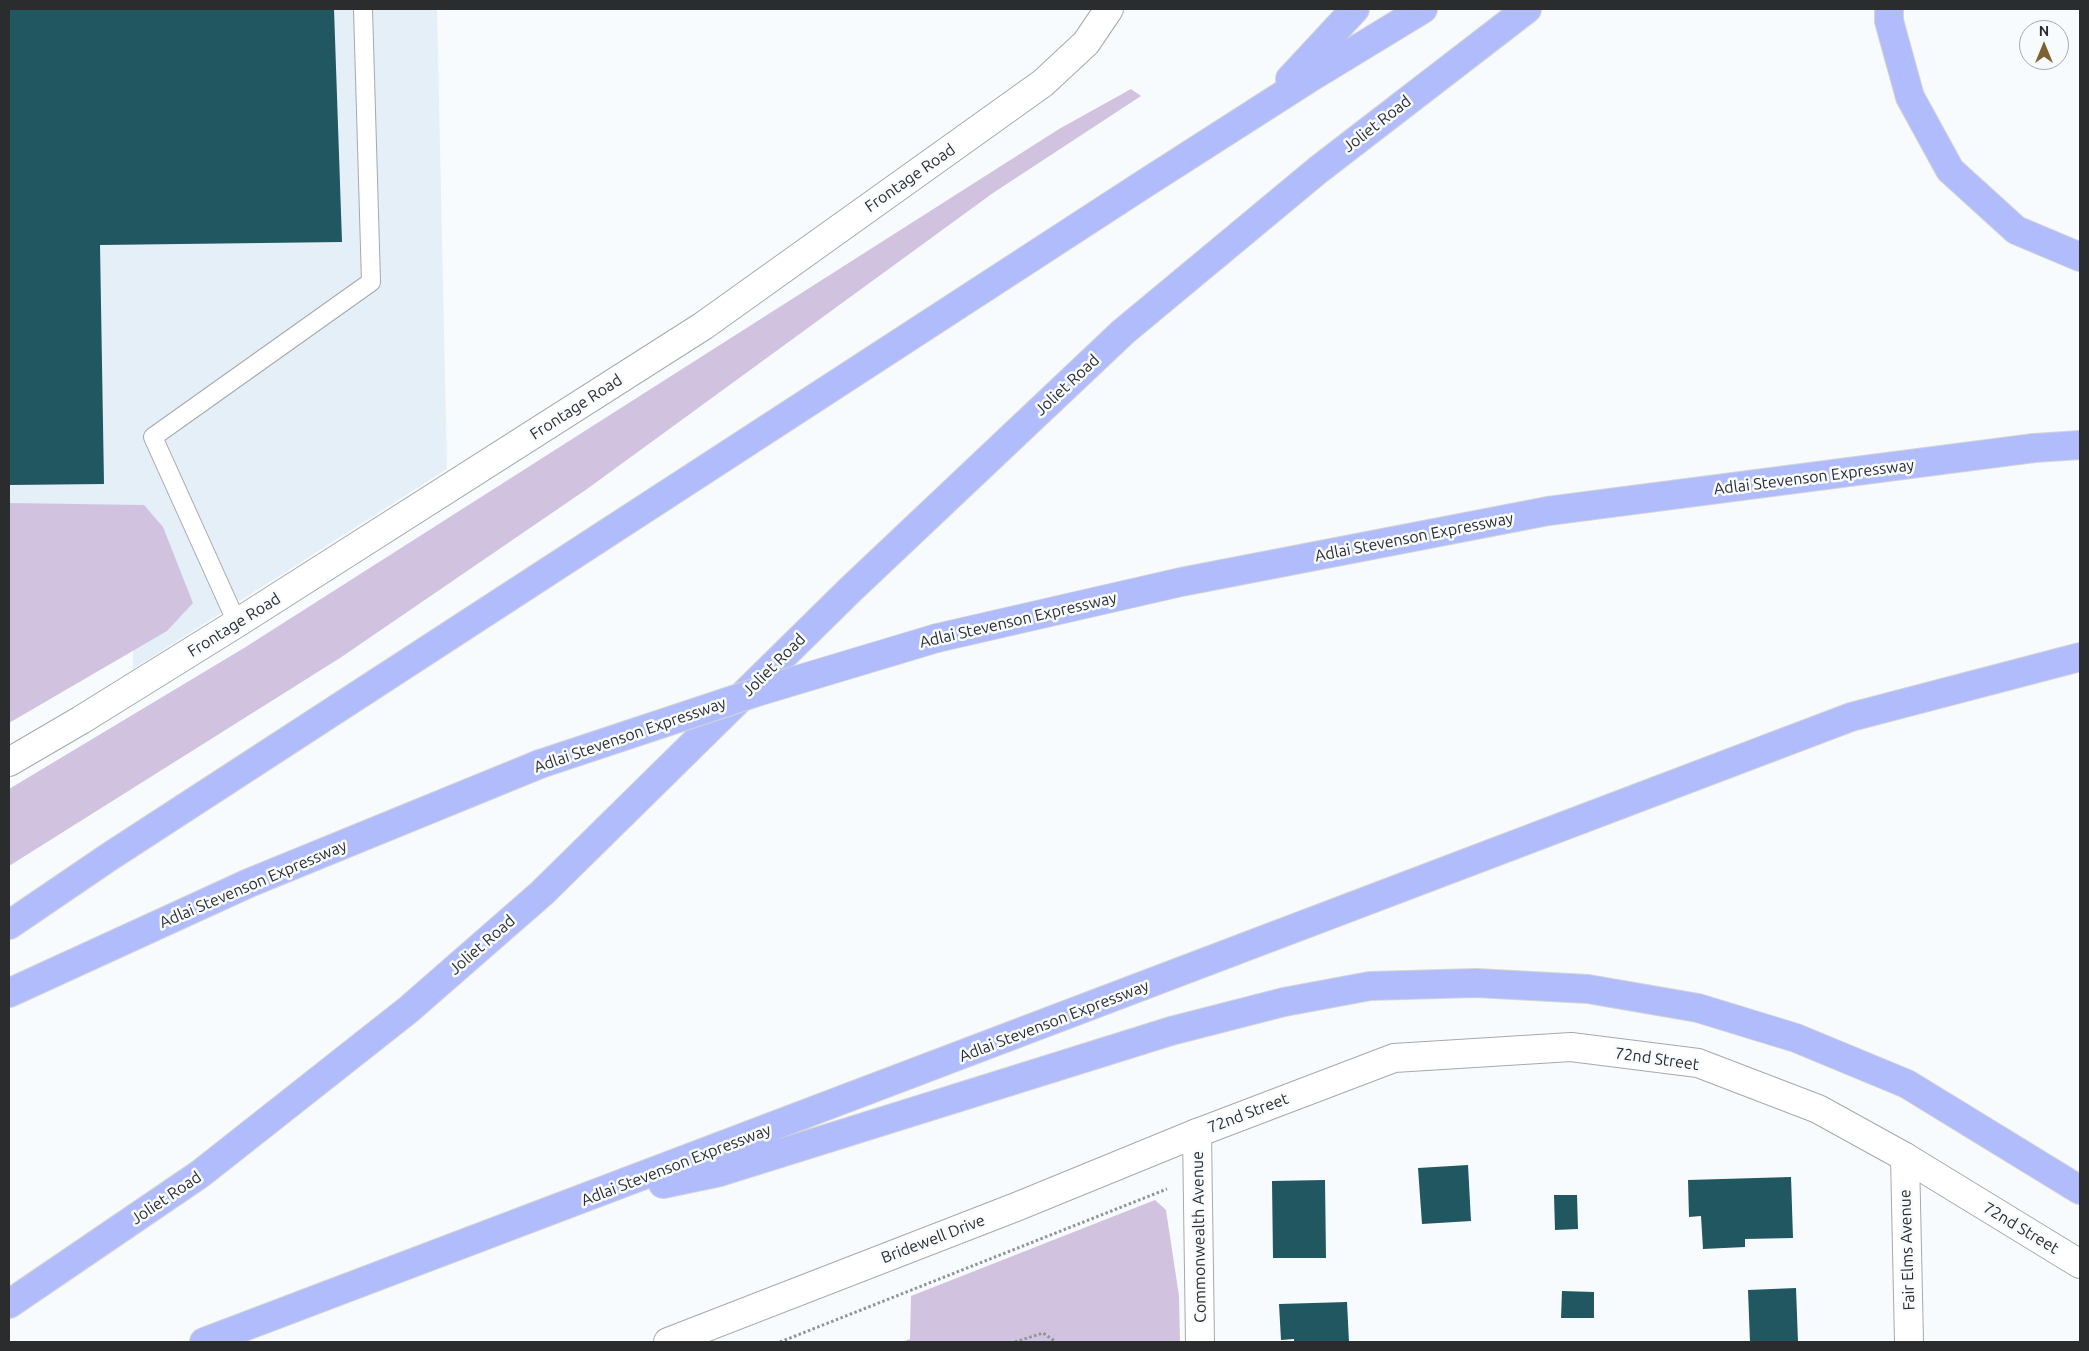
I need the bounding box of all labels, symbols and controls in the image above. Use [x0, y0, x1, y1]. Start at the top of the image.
north arrow [2019, 20, 2069, 70]
text: N [2039, 23, 2049, 39]
street label: Joliet Road [1339, 92, 1415, 156]
street label: Frontage Road [861, 140, 959, 216]
street label: Joliet Road [1031, 350, 1103, 420]
street label: Frontage Road [526, 370, 626, 444]
street label: Adlai Stevenson Expressway [1713, 455, 1915, 499]
street label: Adlai Stevenson Expressway [1313, 508, 1515, 566]
street label: Adlai Stevenson Expressway [918, 588, 1118, 652]
street label: Frontage Road [184, 589, 284, 661]
street label: Joliet Road [739, 630, 809, 700]
street label: Adlai Stevenson Expressway [532, 693, 728, 777]
street label: Adlai Stevenson Expressway [156, 836, 350, 932]
street label: Joliet Road [445, 911, 519, 979]
street label: Adlai Stevenson Expressway [956, 976, 1152, 1066]
street label: 72nd Street [1614, 1044, 1700, 1074]
street label: 72nd Street [1205, 1089, 1291, 1137]
street label: Adlai Stevenson Expressway [578, 1120, 774, 1210]
street label: Commonwealth Avenue [1188, 1151, 1210, 1323]
street label: Joliet Road [127, 1167, 205, 1229]
street label: Fair Elms Avenue [1895, 1189, 1919, 1311]
street label: 72nd Street [1980, 1198, 2062, 1258]
street label: Bridewell Drive [878, 1210, 988, 1268]

